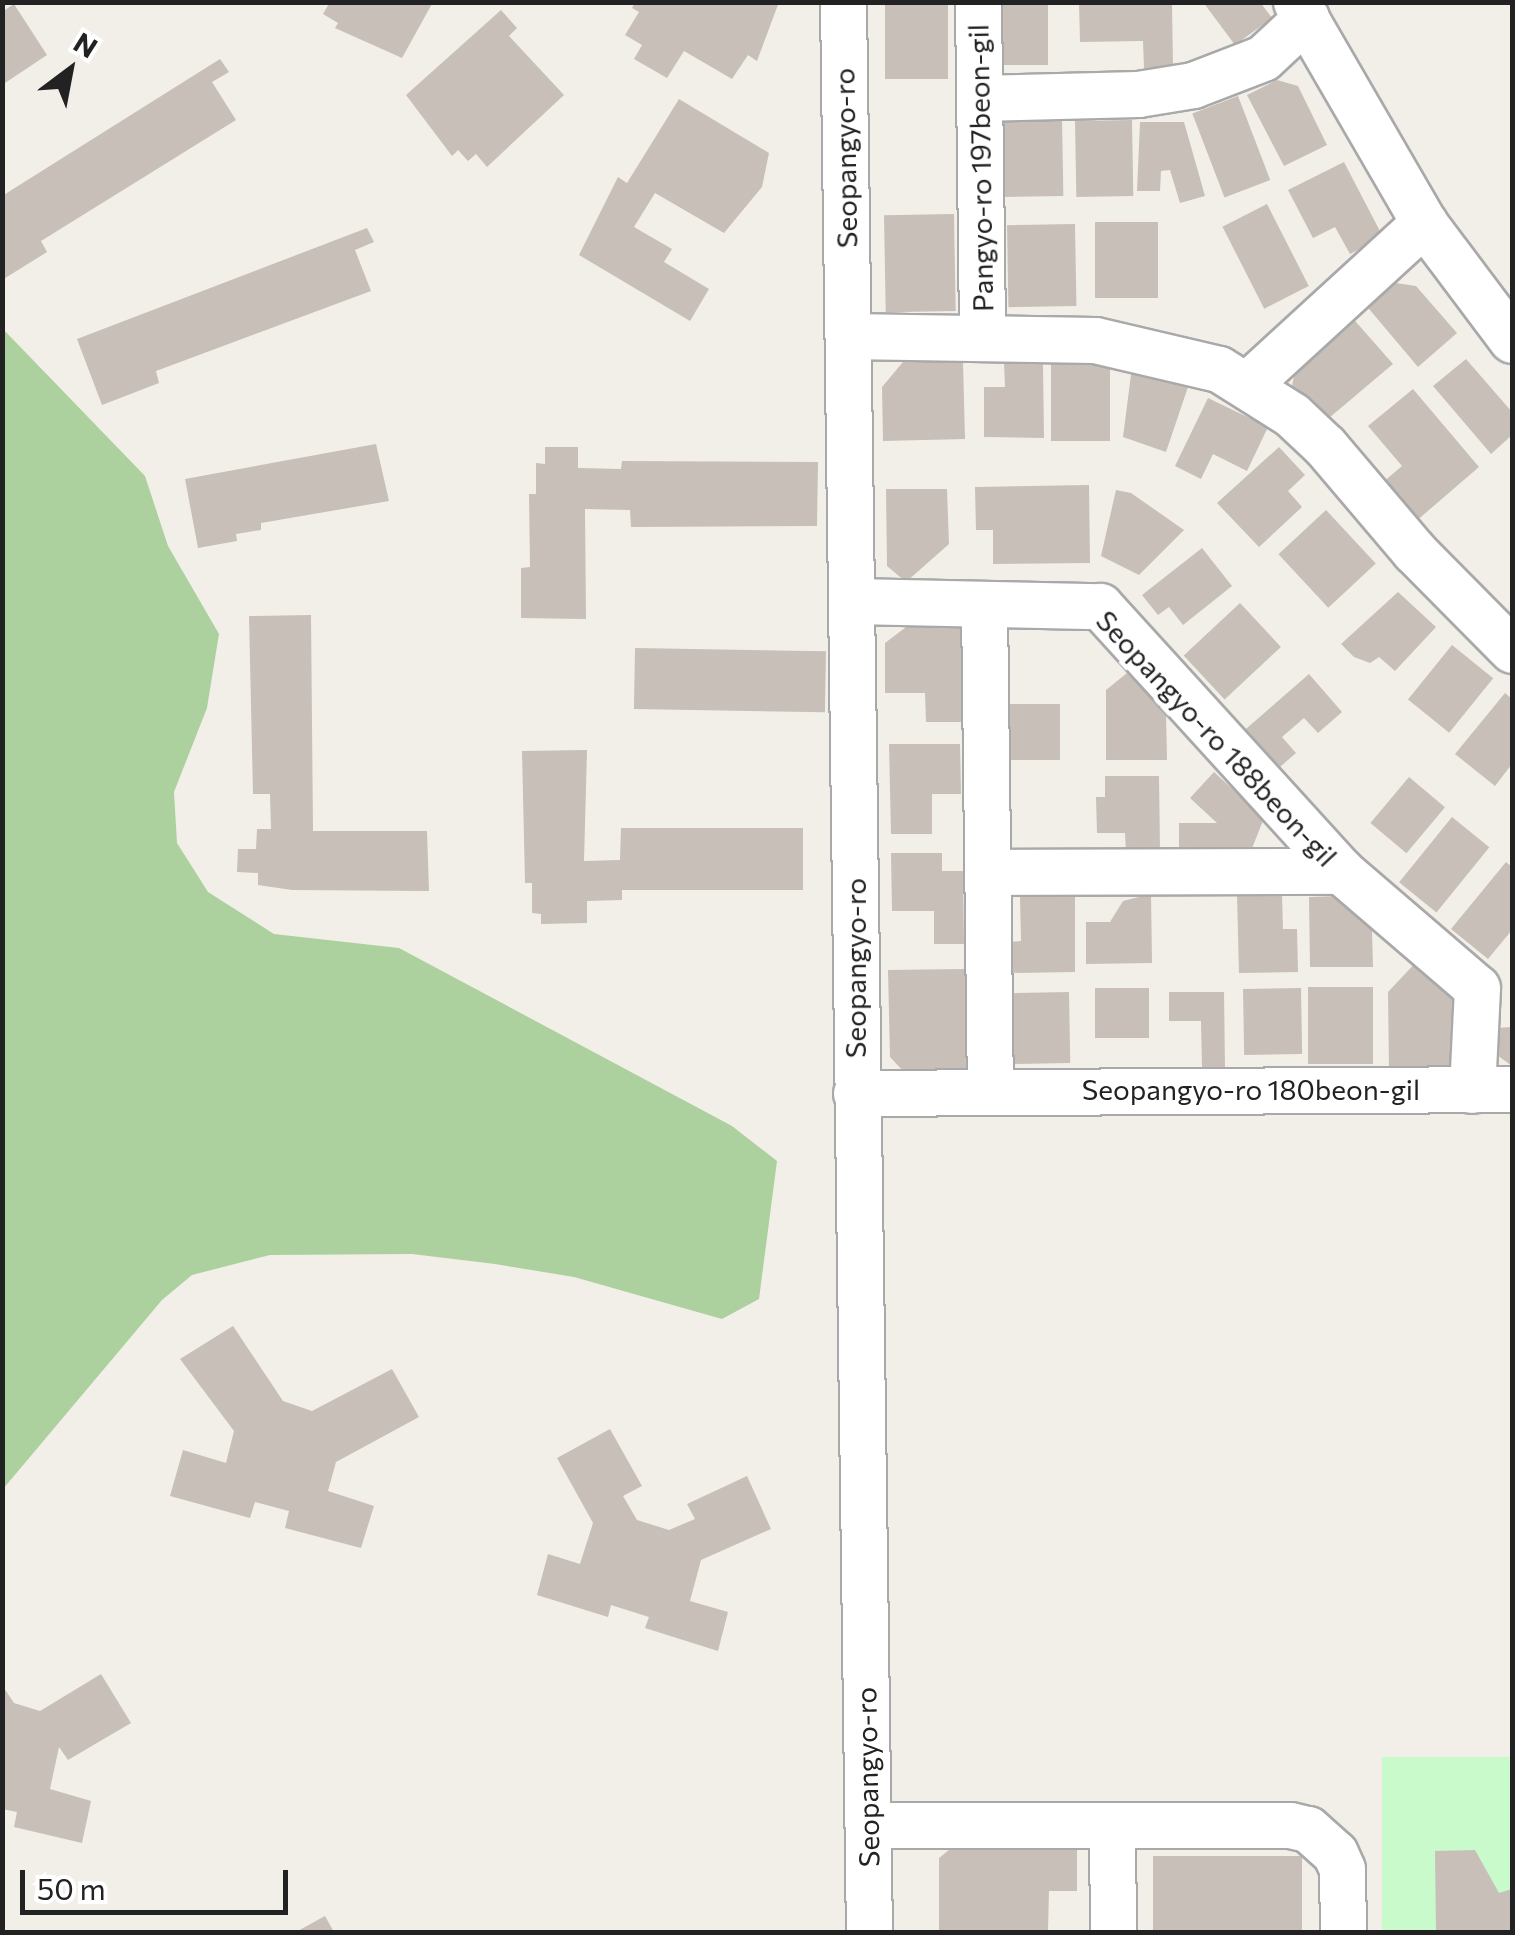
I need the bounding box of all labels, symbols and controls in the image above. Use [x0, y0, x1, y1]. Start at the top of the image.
north arrow [20, 20, 120, 120]
street label: Pangyo-ro 197beon-gil [961, 24, 999, 312]
text: N [68, 25, 104, 65]
street label: Seopangyo-ro [827, 68, 863, 248]
street label: Seopangyo-ro 188beon-gil [1090, 603, 1344, 873]
street label: Seopangyo-ro [838, 878, 872, 1058]
street label: Seopangyo-ro 180beon-gil [1082, 1072, 1420, 1106]
street label: Seopangyo-ro [849, 1687, 885, 1867]
scale bar [25, 1850, 292, 1912]
text: 50 m [37, 1869, 106, 1906]

